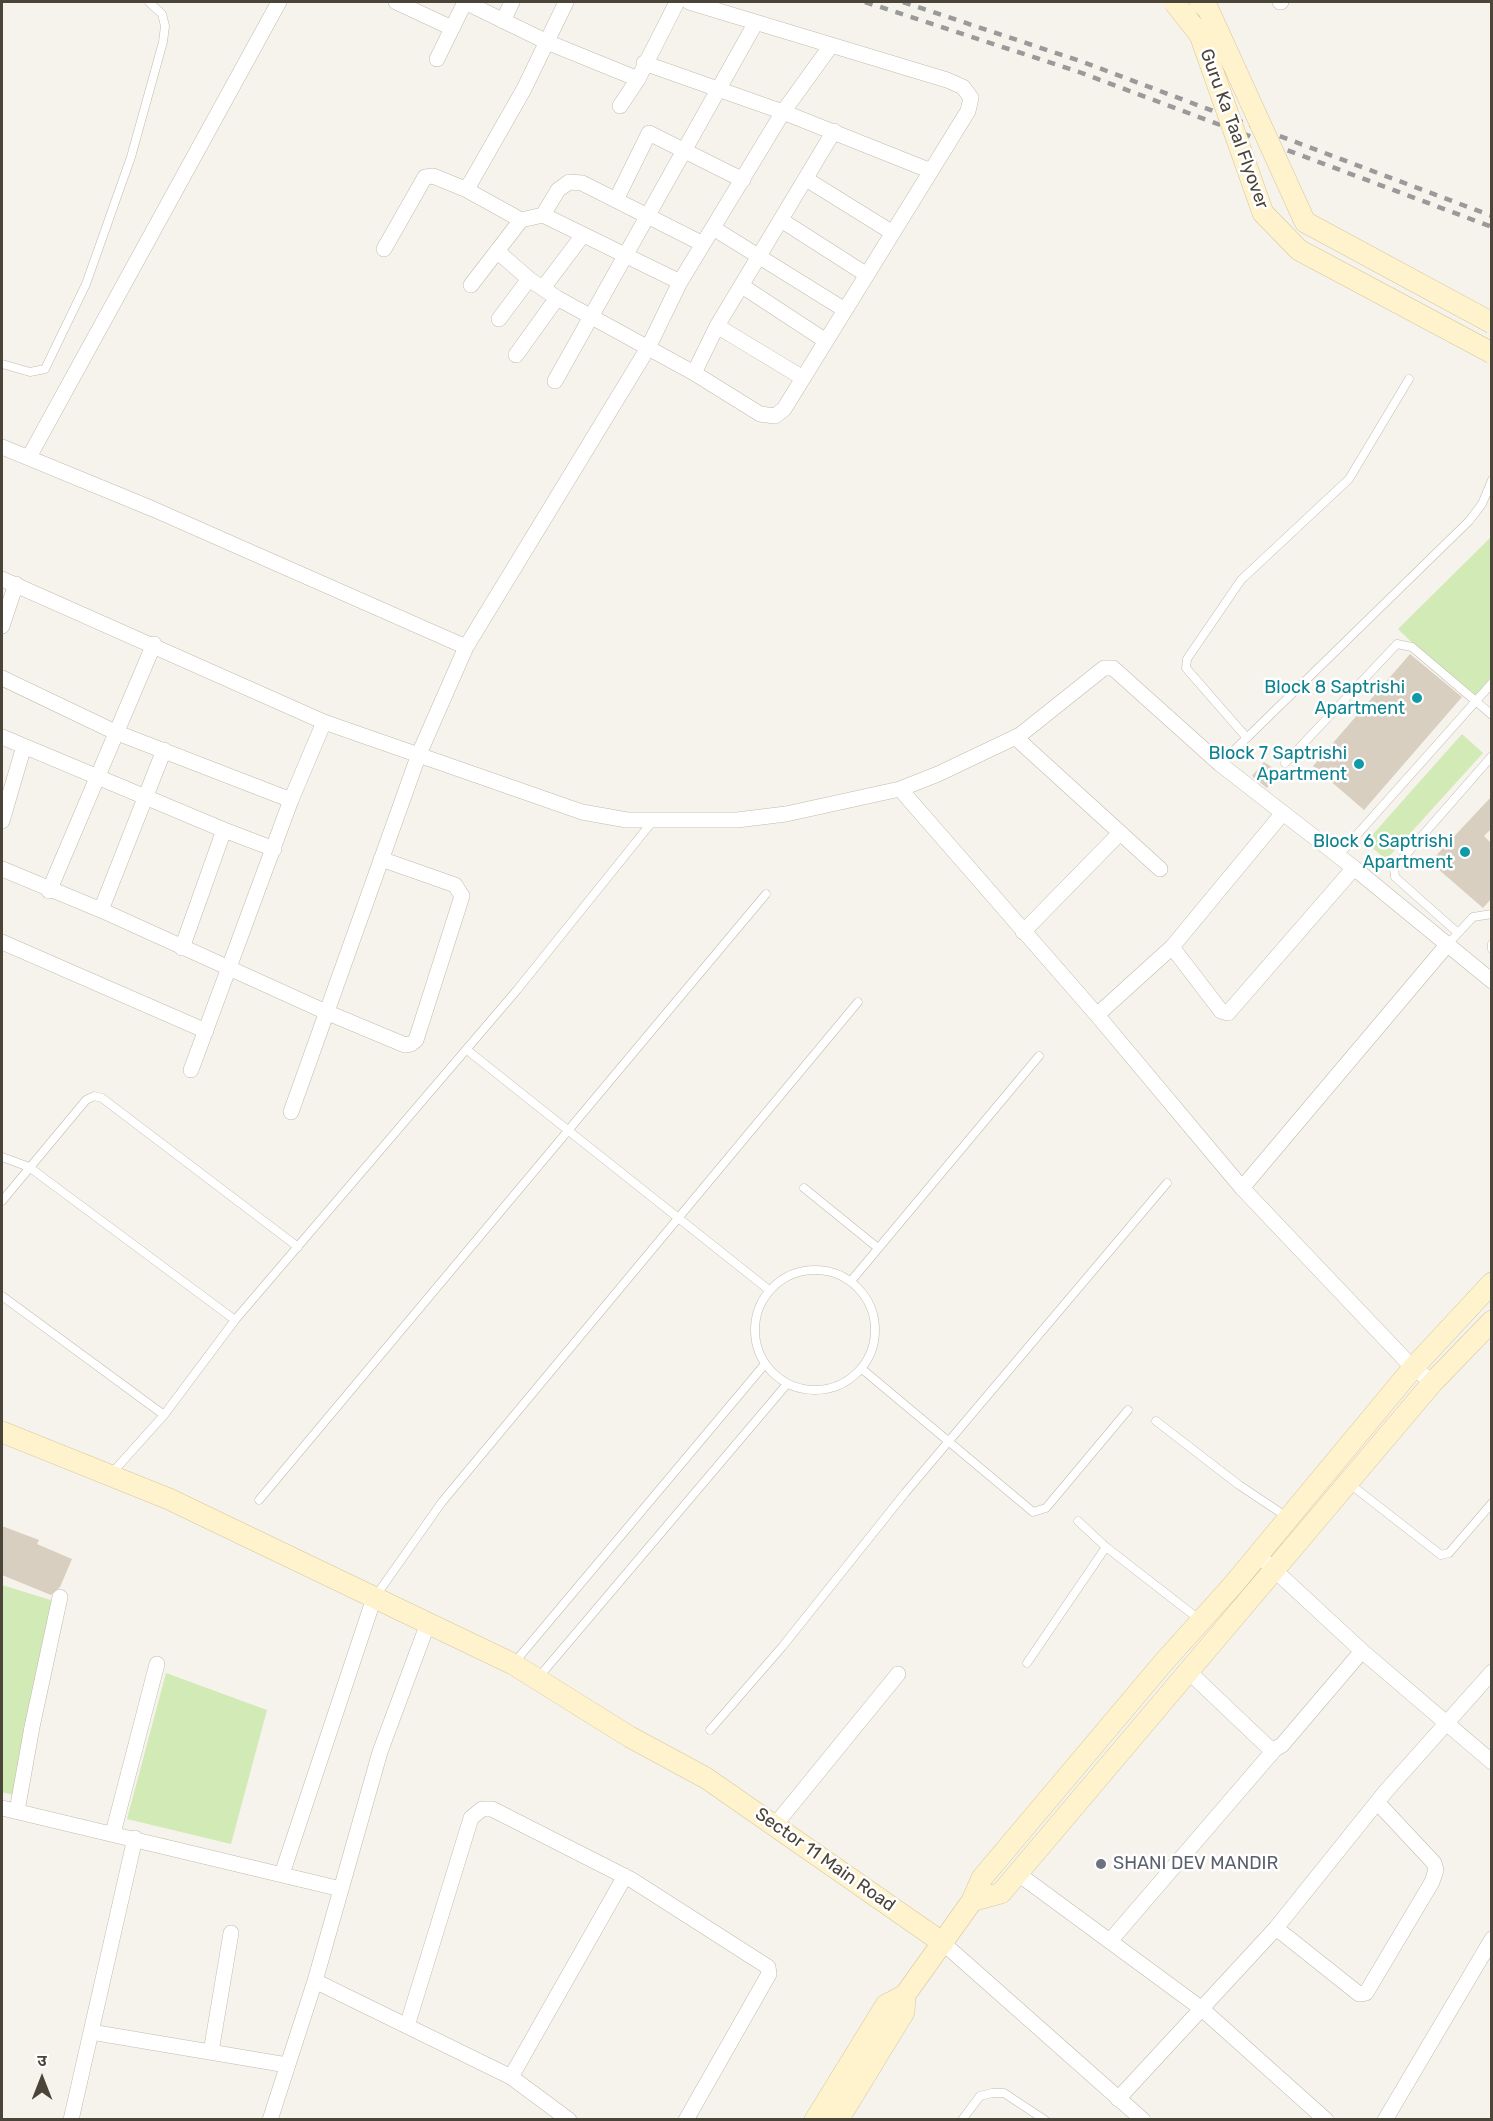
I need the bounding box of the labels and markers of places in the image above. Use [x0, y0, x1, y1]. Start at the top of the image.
place label: Block 8 Saptrishi Apartment [1264, 677, 1405, 720]
marker: Block 8 Saptrishi Apartment [1410, 691, 1424, 705]
place label: Block 7 Saptrishi Apartment [1209, 743, 1347, 786]
marker: Block 7 Saptrishi Apartment [1352, 757, 1366, 771]
place label: Block 6 Saptrishi Apartment [1313, 831, 1453, 874]
marker: Block 6 Saptrishi Apartment [1458, 845, 1472, 859]
place label: SHANI DEV MANDIR [1113, 1853, 1278, 1875]
marker: SHANI DEV MANDIR [1094, 1857, 1108, 1871]

